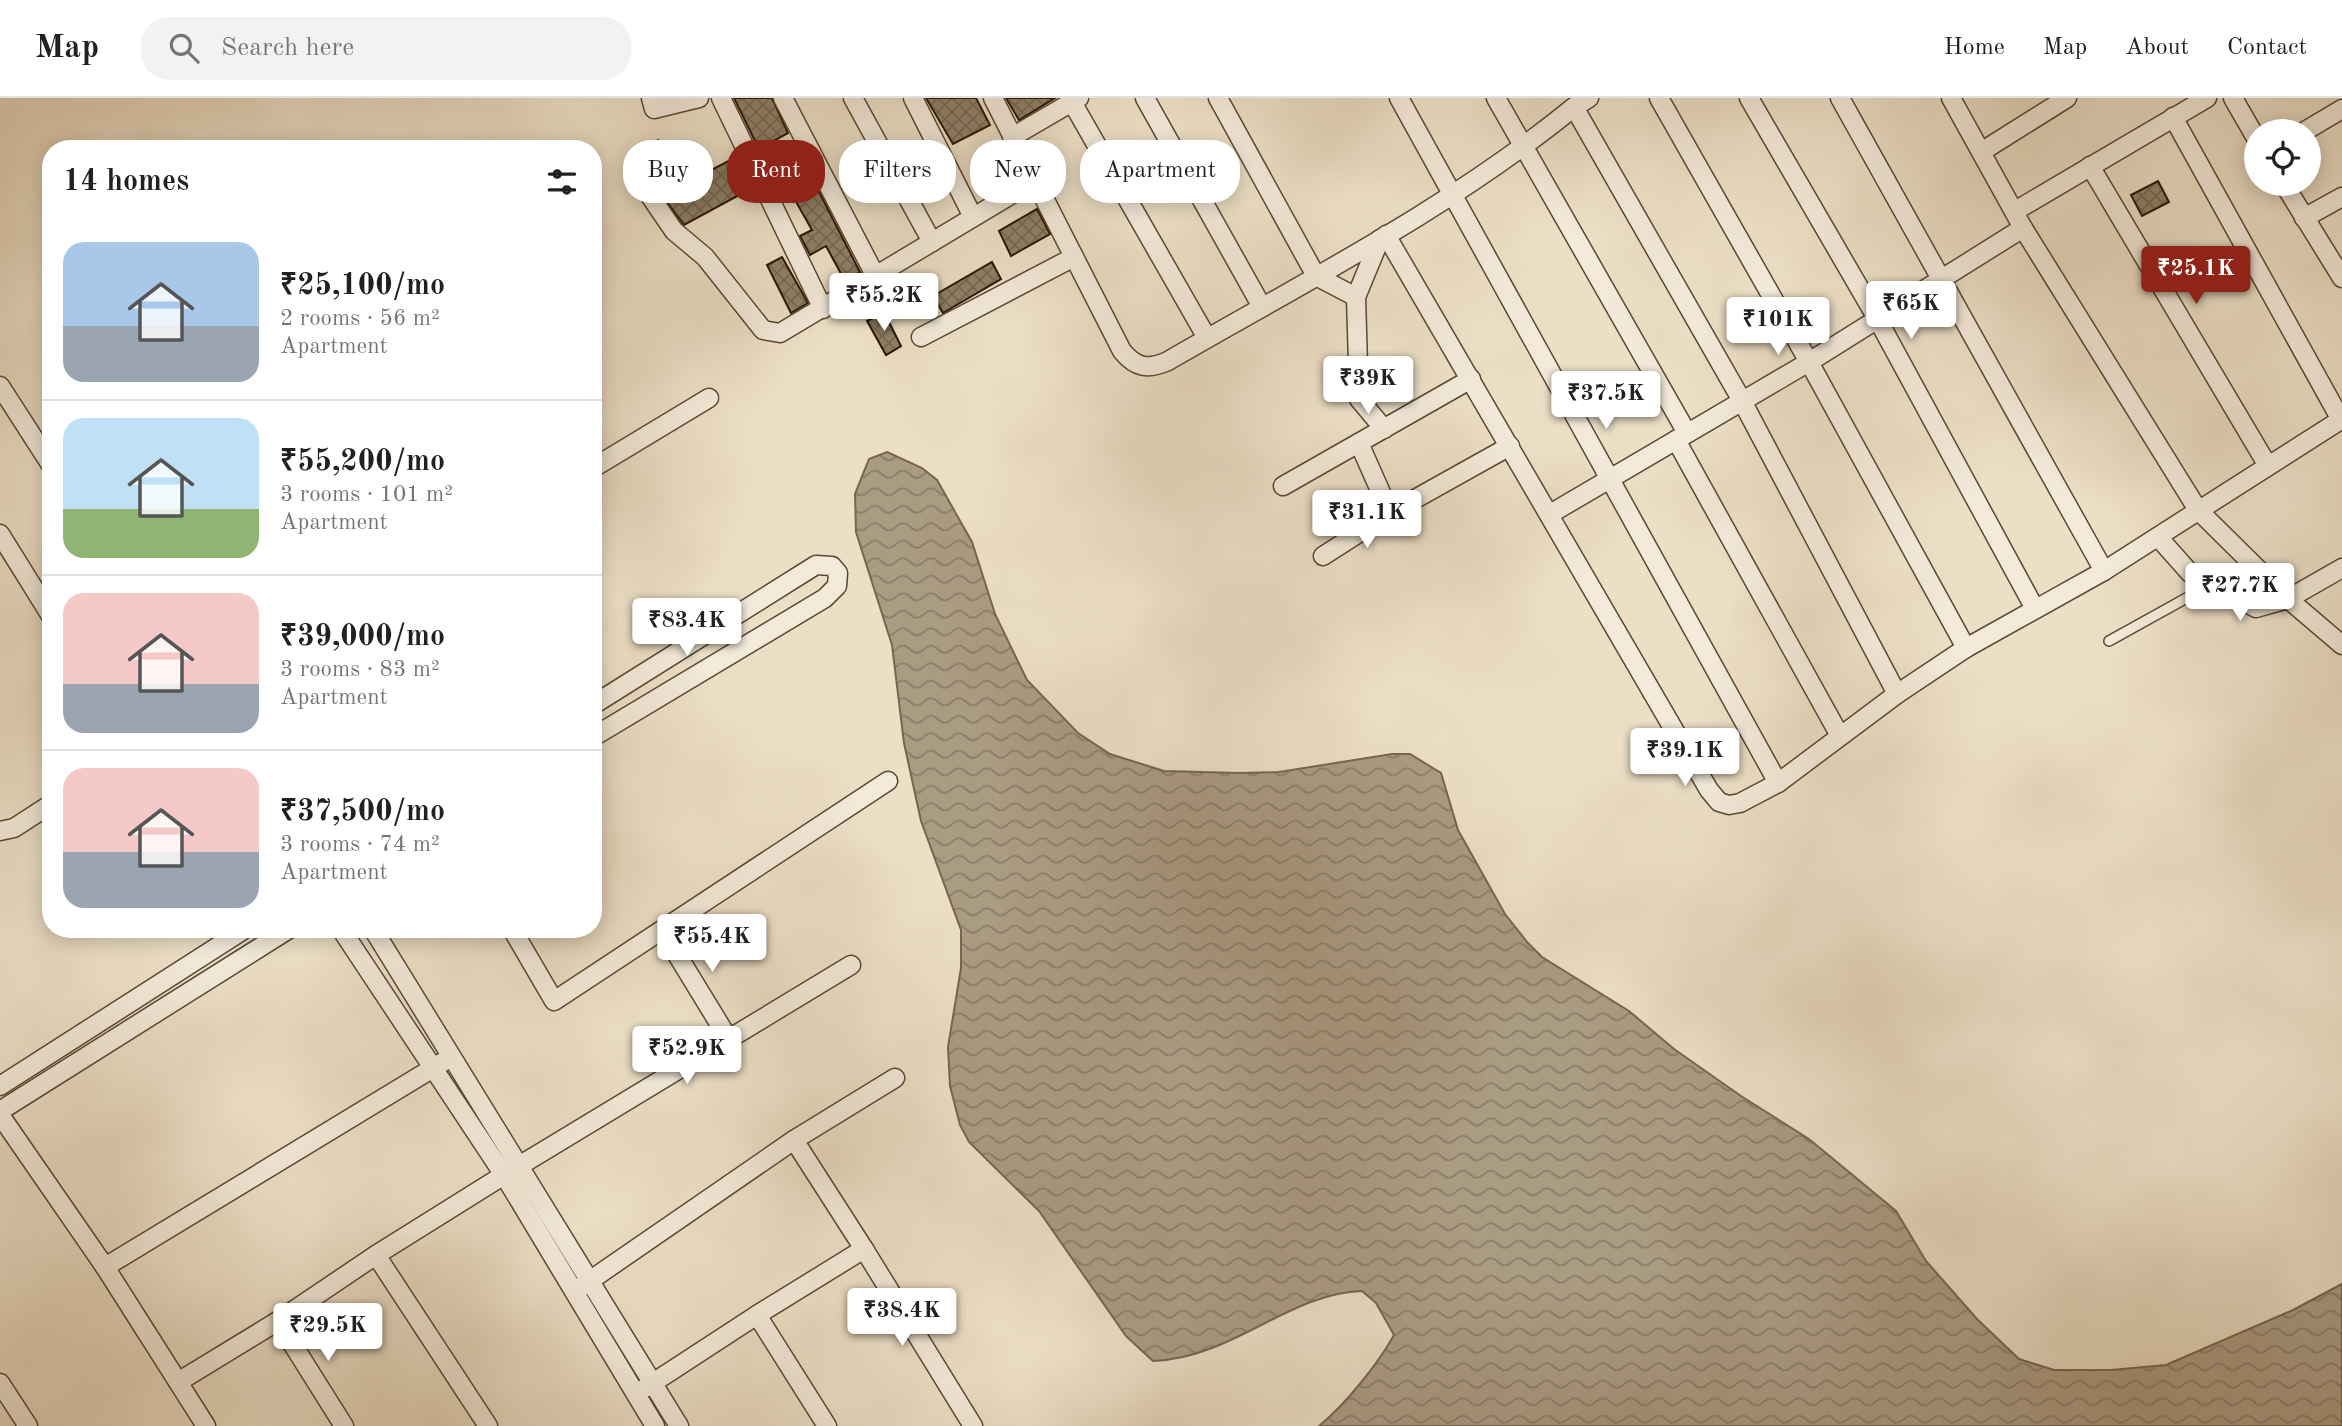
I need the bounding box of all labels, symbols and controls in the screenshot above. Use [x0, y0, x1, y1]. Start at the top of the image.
search box [141, 17, 631, 80]
icon: search [165, 29, 203, 67]
text: Map [35, 32, 99, 65]
text: Search here [221, 35, 354, 61]
text: Home [1944, 36, 2005, 60]
text: Map [2043, 36, 2087, 60]
text: About [2125, 36, 2189, 60]
text: Contact [2227, 36, 2307, 60]
map controls [2244, 119, 2321, 196]
button: locate [2244, 119, 2321, 196]
chip: Buy [623, 140, 713, 203]
chip: Rent [727, 140, 825, 203]
chip: Filters [839, 140, 956, 203]
chip: New [970, 140, 1066, 203]
chip: Apartment [1080, 140, 1240, 203]
icon: filters [543, 163, 581, 201]
text: 14 homes [63, 167, 189, 197]
pin: ₹25.1K [2139, 246, 2253, 306]
text: ₹25.1K [2157, 257, 2235, 280]
icon: home [119, 270, 203, 354]
text: ₹25,100/mo [280, 271, 445, 301]
pin: ₹55.2K [827, 274, 941, 333]
pin: ₹65K [1870, 282, 1952, 341]
text: ₹55.2K [845, 284, 923, 307]
text: ₹65K [1882, 292, 1940, 315]
pin: ₹101K [1729, 298, 1827, 357]
text: 2 rooms · 56 m² [280, 307, 440, 330]
text: ₹101K [1743, 308, 1813, 331]
text: Apartment [280, 335, 388, 358]
pin: ₹39K [1327, 356, 1409, 416]
text: ₹39K [1339, 367, 1397, 390]
pin: ₹37.5K [1549, 372, 1663, 431]
text: ₹37.5K [1567, 382, 1645, 405]
icon: home [119, 446, 203, 530]
text: ₹55,200/mo [280, 447, 445, 477]
text: 3 rooms · 101 m² [280, 483, 453, 506]
pin: ₹31.1K [1310, 490, 1424, 550]
text: ₹31.1K [1328, 501, 1406, 524]
text: Apartment [280, 511, 388, 534]
pin: ₹27.7K [2183, 564, 2297, 623]
text: ₹27.7K [2201, 574, 2279, 597]
pin: ₹83.4K [630, 598, 744, 658]
text: ₹83.4K [648, 609, 726, 632]
icon: home [119, 621, 203, 705]
text: ₹39,000/mo [280, 622, 445, 652]
text: 3 rooms · 83 m² [280, 658, 440, 681]
text: Apartment [280, 686, 388, 709]
pin: ₹39.1K [1628, 728, 1742, 788]
text: ₹39.1K [1646, 739, 1724, 762]
icon: home [119, 796, 203, 880]
text: ₹37,500/mo [280, 797, 445, 827]
text: 3 rooms · 74 m² [280, 833, 440, 856]
text: Apartment [280, 861, 388, 884]
pin: ₹55.4K [655, 914, 769, 974]
text: ₹55.4K [673, 925, 751, 948]
pin: ₹52.9K [630, 1026, 744, 1086]
text: ₹52.9K [648, 1037, 726, 1060]
pin: ₹38.4K [845, 1288, 959, 1348]
text: ₹38.4K [863, 1299, 941, 1322]
pin: ₹29.5K [271, 1304, 385, 1363]
text: ₹29.5K [289, 1314, 367, 1337]

